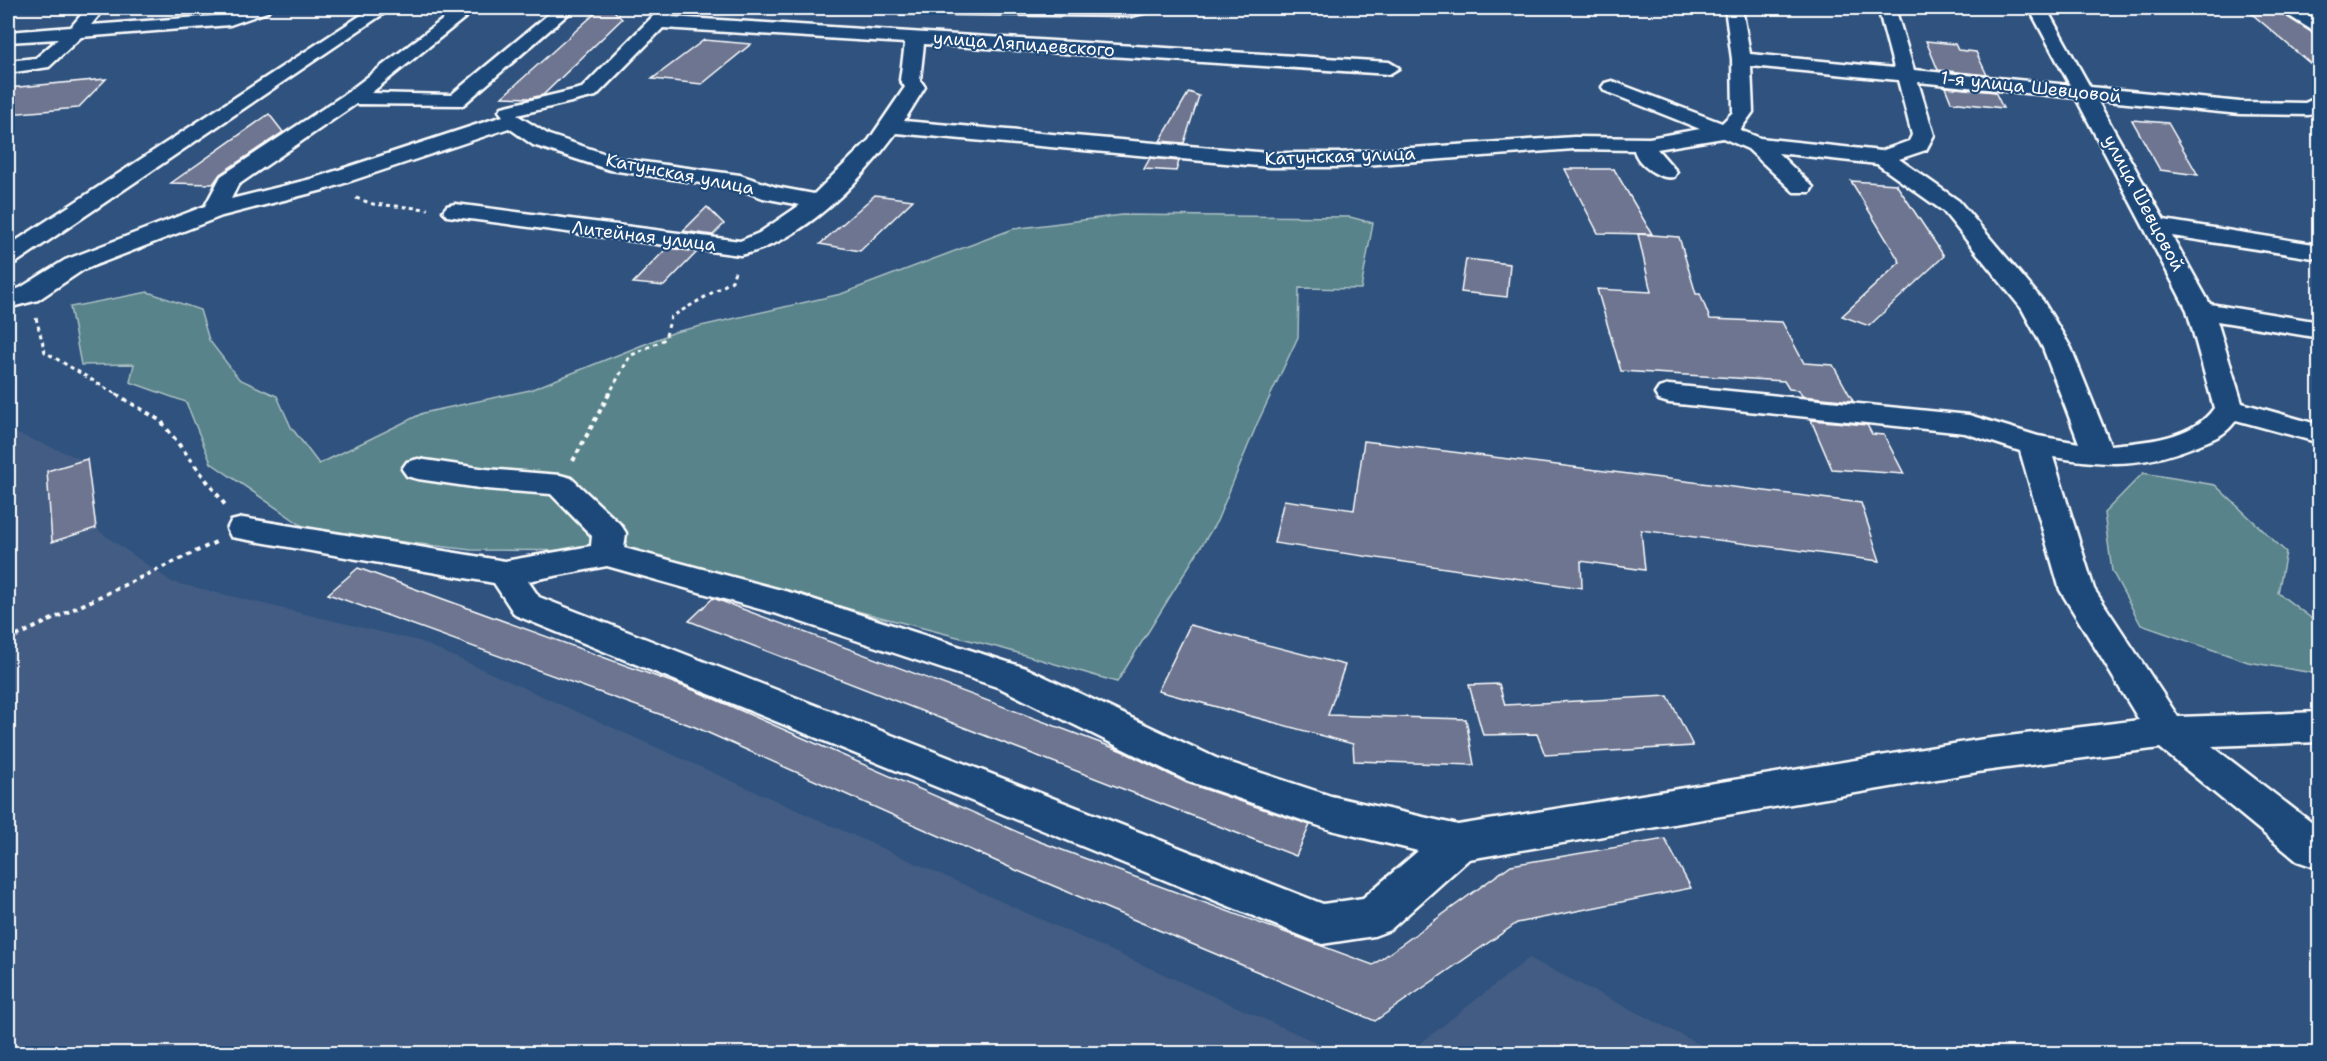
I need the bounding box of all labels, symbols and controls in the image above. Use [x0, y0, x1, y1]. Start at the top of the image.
street label: улица Ляпидевского [932, 26, 1116, 62]
street label: 1-я улица Шевцовой [1939, 66, 2123, 108]
street label: улица Шевцовой [2098, 131, 2190, 276]
street label: Катунская улица [1264, 141, 1416, 171]
street label: Катунская улица [604, 148, 756, 200]
street label: Литейная улица [571, 215, 717, 257]

